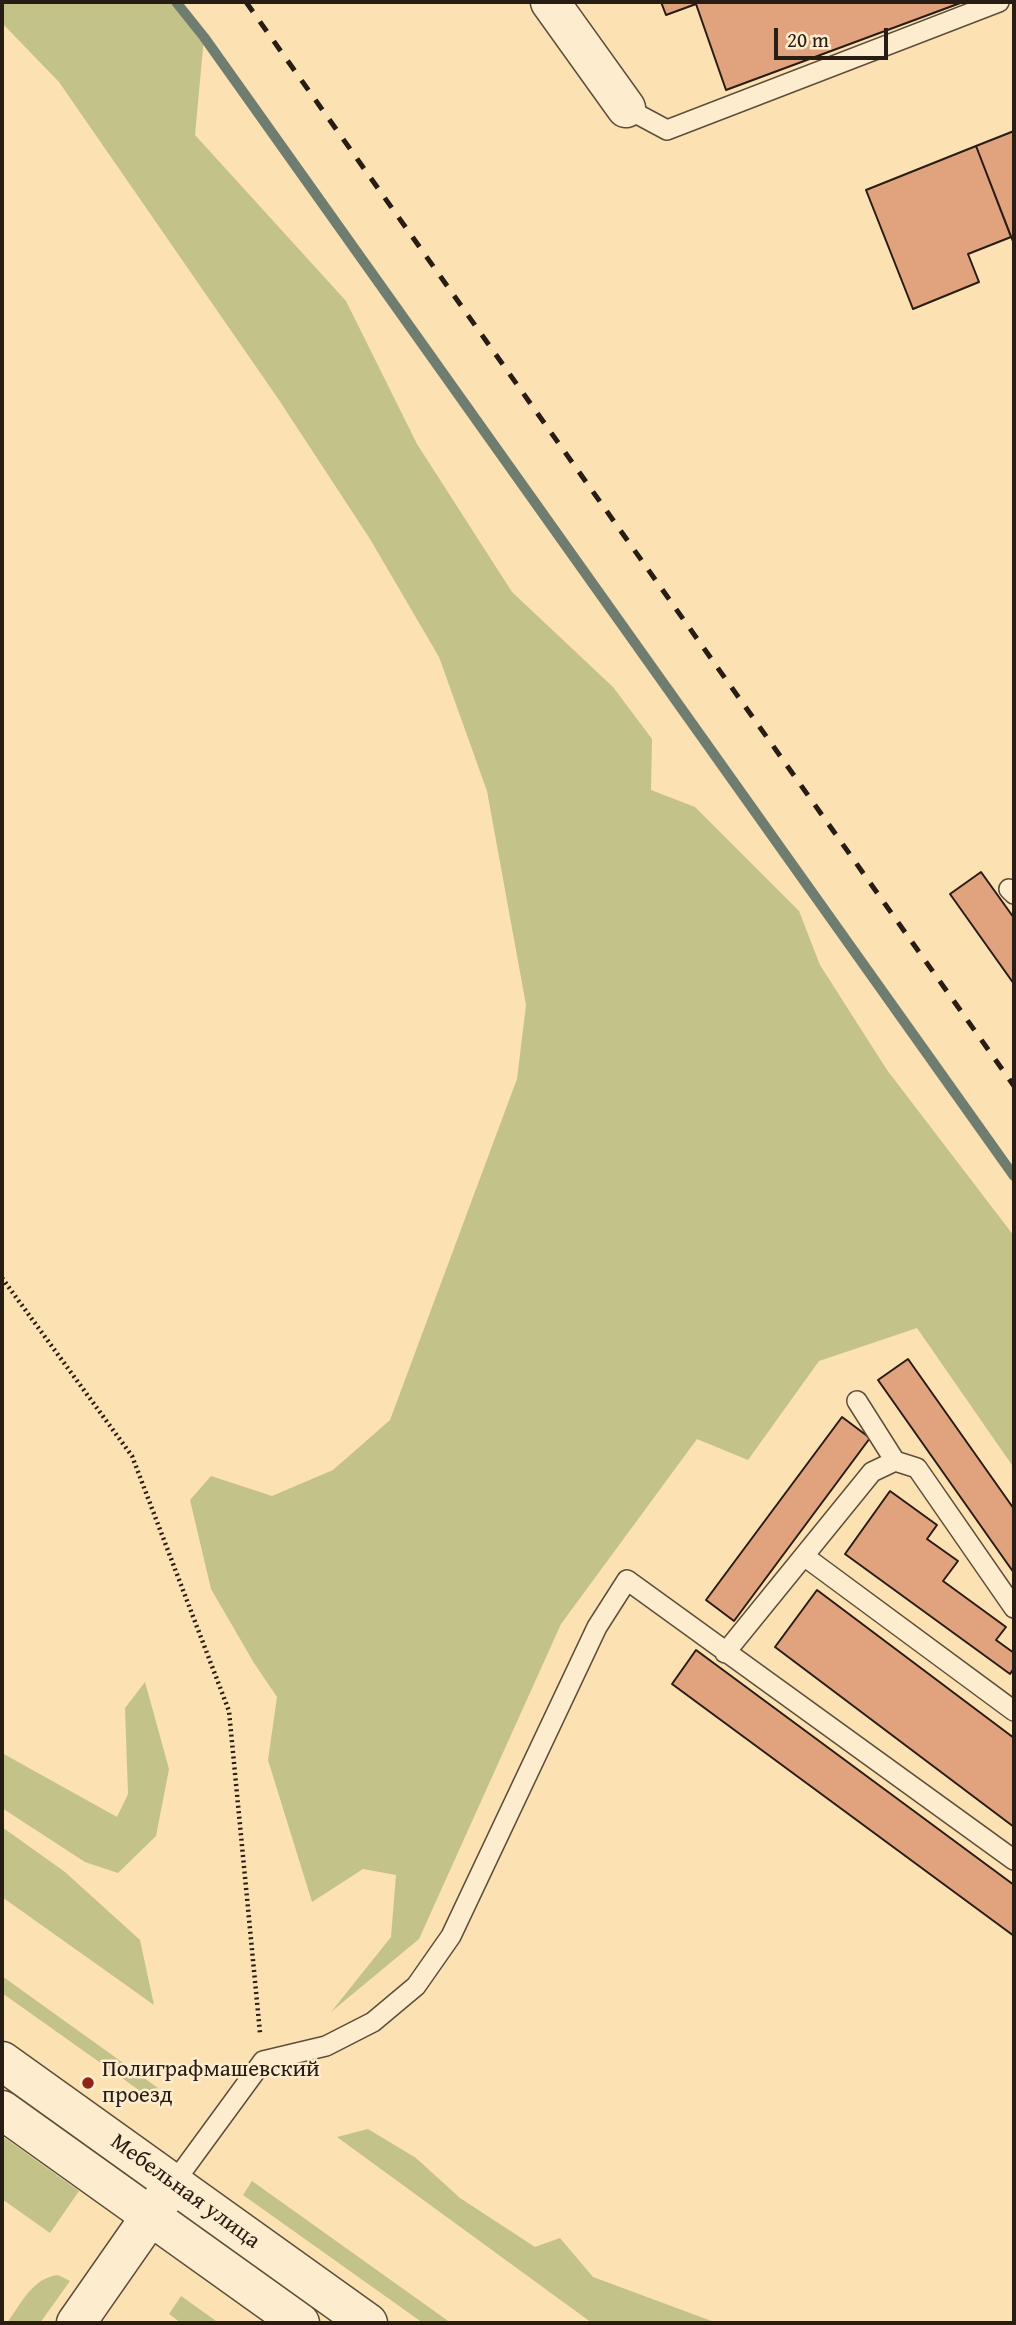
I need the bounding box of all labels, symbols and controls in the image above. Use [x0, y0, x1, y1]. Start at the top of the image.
scale bar [778, 14, 892, 58]
text: 20 m [787, 24, 829, 55]
place label: Полиграфмашевский проезд [102, 2056, 320, 2110]
marker: Полиграфмашевский проезд [80, 2075, 96, 2091]
street label: Мебельная улица [105, 2129, 265, 2255]

